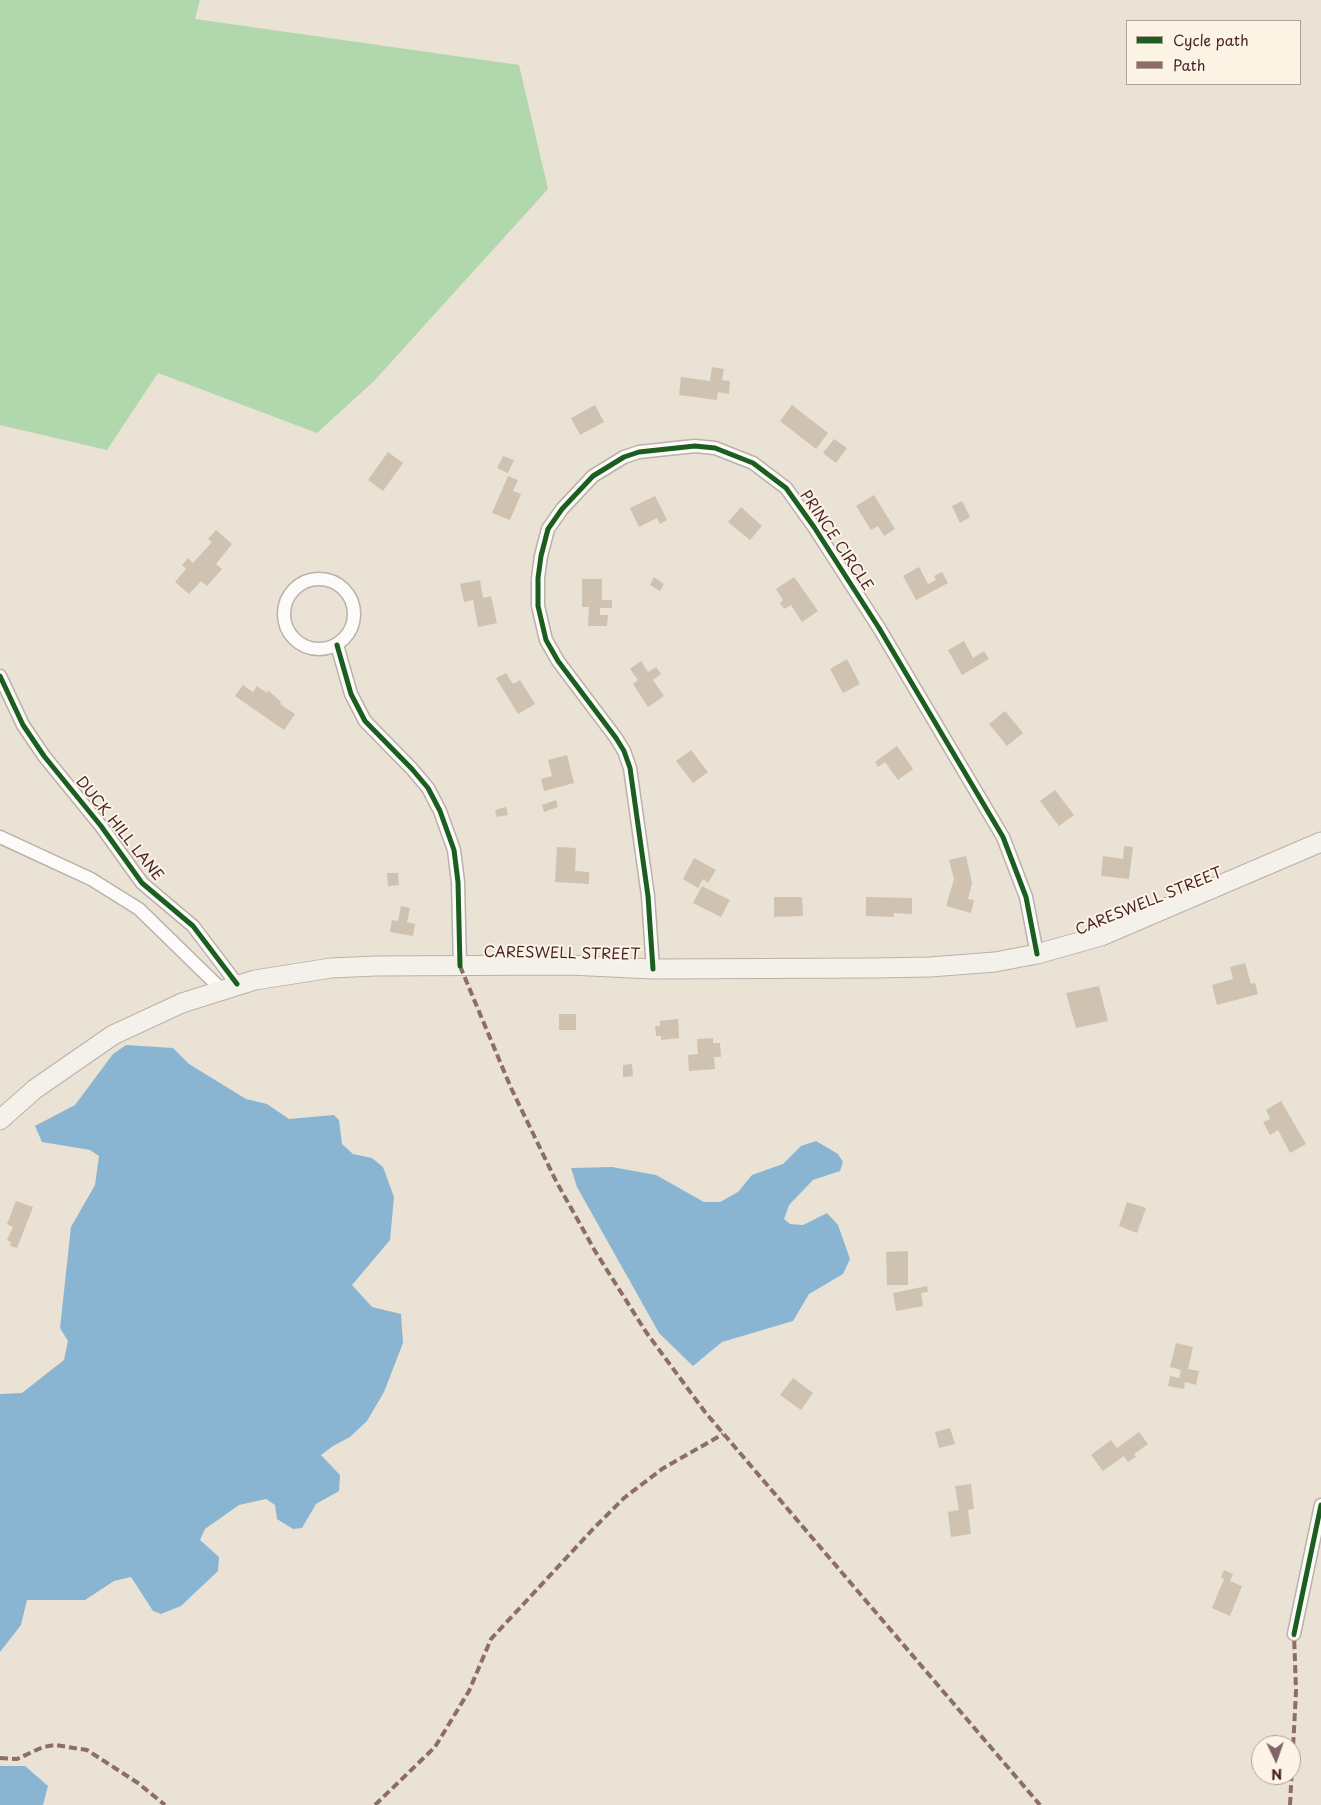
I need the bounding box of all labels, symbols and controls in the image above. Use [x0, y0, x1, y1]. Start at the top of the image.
legend [1126, 20, 1301, 85]
text: Cycle path [1173, 28, 1249, 51]
text: Path [1173, 53, 1205, 76]
street label: PRINCE CIRCLE [796, 487, 876, 595]
street label: DUCK HILL LANE [71, 773, 167, 885]
street label: CARESWELL STREET [1073, 864, 1225, 940]
street label: CARESWELL STREET [484, 944, 640, 964]
north arrow [1251, 1735, 1301, 1785]
text: N [1271, 1764, 1283, 1785]

